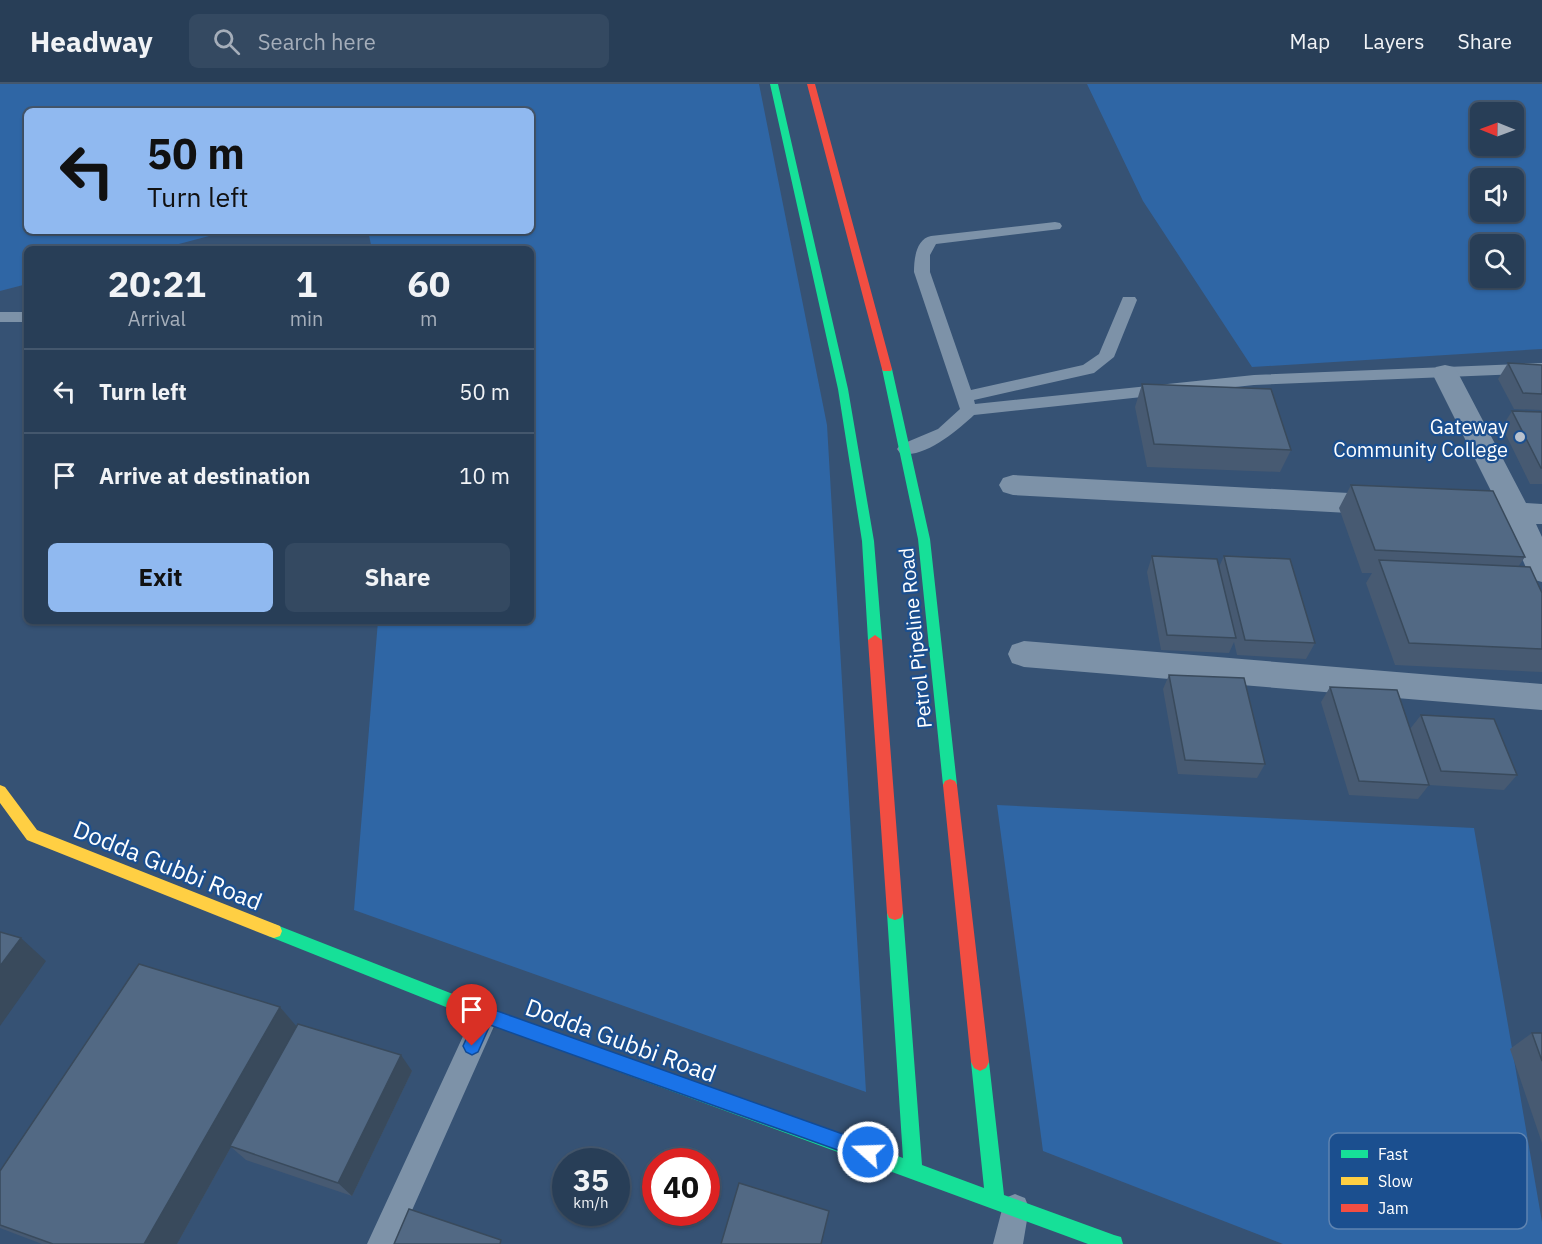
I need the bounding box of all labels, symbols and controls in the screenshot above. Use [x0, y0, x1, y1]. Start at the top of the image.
search box [189, 14, 609, 68]
text: Headway [30, 23, 153, 60]
icon: search [210, 25, 243, 58]
text: Search here [258, 27, 376, 56]
text: Map [1290, 27, 1330, 55]
text: Layers [1363, 27, 1425, 55]
text: Share [1458, 27, 1512, 55]
north arrow [1470, 102, 1524, 156]
map controls [1470, 102, 1524, 288]
text: 50 m [147, 126, 245, 181]
icon: left [48, 132, 126, 210]
button: sound [1470, 168, 1524, 222]
text: Turn left [147, 179, 248, 214]
button: search [1470, 234, 1524, 288]
text: 20:21 [108, 260, 206, 307]
text: 1 [296, 260, 317, 307]
text: 60 [407, 260, 450, 307]
text: Arrival [128, 305, 186, 332]
text: min [290, 305, 323, 332]
text: m [420, 305, 437, 332]
icon: left [48, 375, 81, 408]
text: Turn left [99, 377, 187, 406]
text: 50 m [459, 377, 510, 406]
place label: Gateway Community College [1333, 413, 1508, 463]
marker: Gateway Community College [1513, 430, 1527, 444]
icon: arrive [48, 459, 81, 492]
text: Arrive at destination [99, 461, 310, 490]
text: 10 m [459, 461, 510, 490]
button: Exit [48, 543, 273, 612]
button: Share [285, 543, 510, 612]
street label: Petrol Pipeline Road [892, 546, 938, 730]
street label: Dodda Gubbi Road [69, 813, 267, 917]
pin [446, 984, 497, 1046]
street label: Dodda Gubbi Road [521, 991, 721, 1089]
icon: arrive [455, 993, 488, 1026]
position arrow [836, 1120, 900, 1184]
legend [1329, 1133, 1527, 1229]
text: Fast [1378, 1144, 1408, 1164]
speed limit sign: 40 [642, 1148, 720, 1226]
text: 35 [573, 1160, 609, 1199]
text: Slow [1378, 1171, 1413, 1191]
text: km/h [573, 1193, 609, 1212]
text: Jam [1378, 1198, 1409, 1218]

